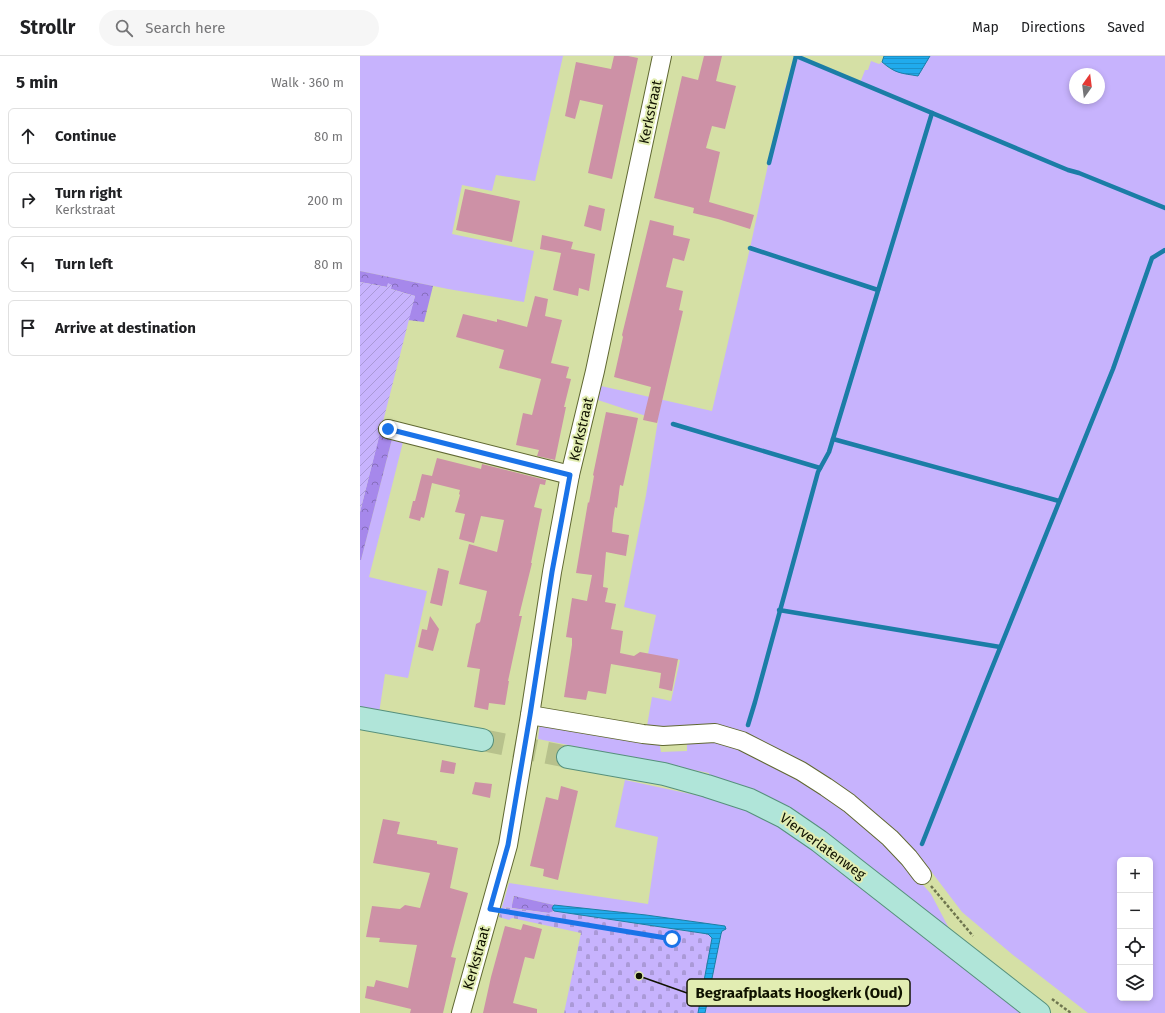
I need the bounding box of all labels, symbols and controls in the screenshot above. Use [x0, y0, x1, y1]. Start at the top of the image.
search box [99, 10, 379, 46]
text: Strollr [20, 16, 75, 39]
icon: search [113, 17, 135, 39]
text: Search here [145, 19, 225, 37]
text: Map [972, 19, 999, 36]
text: Directions [1021, 19, 1085, 36]
text: Saved [1107, 19, 1145, 36]
north arrow [1069, 68, 1105, 104]
text: 5 min [16, 72, 58, 93]
text: Walk · 360 m [271, 75, 344, 90]
street label: Kerkstraat [635, 78, 666, 146]
icon: ahead [17, 125, 39, 147]
text: Continue [55, 127, 116, 145]
text: 80 m [314, 129, 343, 144]
text: Turn right [55, 184, 122, 202]
icon: right [17, 189, 39, 211]
text: 200 m [307, 193, 343, 208]
text: Kerkstraat [55, 202, 115, 217]
icon: left [17, 253, 39, 275]
text: Turn left [55, 255, 113, 273]
text: 80 m [314, 257, 343, 272]
icon: arrive [17, 317, 39, 339]
text: Arrive at destination [55, 319, 196, 337]
street label: Kerkstraat [566, 395, 597, 463]
route end [379, 420, 397, 438]
street label: Vierverlatenweg [776, 810, 870, 884]
map controls [1117, 857, 1153, 1001]
button: + [1117, 857, 1153, 893]
button: − [1117, 893, 1153, 929]
street label: Kerkstraat [459, 924, 494, 992]
button: locate [1117, 929, 1153, 965]
route start [663, 930, 681, 948]
button: layers [1117, 965, 1153, 1001]
callout: Begraafplaats Hoogkerk (Oud) [687, 979, 910, 1006]
text: Begraafplaats Hoogkerk (Oud) [696, 984, 903, 1002]

